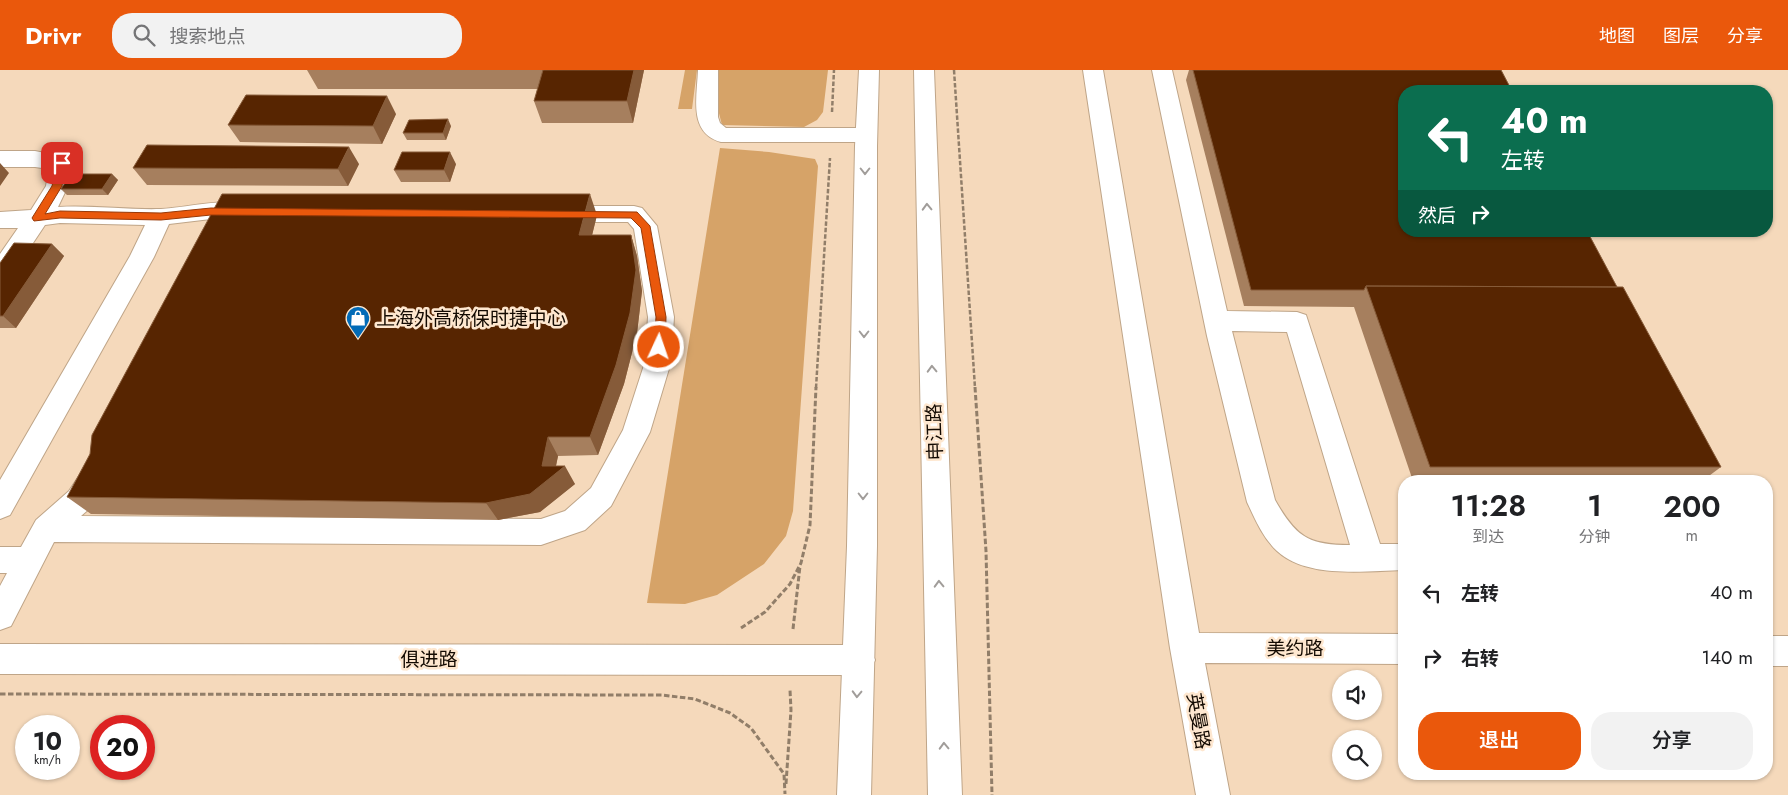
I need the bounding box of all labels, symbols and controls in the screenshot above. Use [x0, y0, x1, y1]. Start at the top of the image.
search box [112, 13, 462, 58]
text: Drivr [25, 18, 82, 53]
icon: search [130, 21, 158, 49]
text: 搜索地点 [170, 23, 246, 50]
text: 地图 [1599, 23, 1635, 49]
text: 图层 [1663, 23, 1699, 49]
text: 分享 [1727, 23, 1763, 49]
text: 40 m [1501, 96, 1588, 146]
icon: left [1418, 105, 1483, 170]
pin [41, 142, 83, 184]
text: 左转 [1501, 144, 1545, 176]
icon: arrive [48, 149, 76, 177]
one-way arrow [860, 168, 870, 175]
icon: right [1466, 200, 1494, 228]
one-way arrow [922, 202, 933, 210]
text: 然后 [1418, 202, 1456, 229]
shop icon: 上海外高桥保时捷中心 [345, 305, 371, 339]
place label: 上海外高桥保时捷中心 [376, 305, 566, 332]
position arrow [632, 320, 684, 372]
one-way arrow [859, 330, 869, 338]
one-way arrow [927, 365, 938, 373]
street label: 申江路 [920, 403, 949, 461]
text: 11:28 [1450, 484, 1526, 527]
text: 1 [1587, 484, 1602, 527]
text: 200 [1663, 485, 1721, 528]
one-way arrow [857, 492, 868, 500]
text: m [1686, 524, 1698, 547]
text: 到达 [1472, 525, 1504, 548]
text: 分钟 [1579, 525, 1611, 548]
icon: left [1418, 579, 1446, 607]
text: 40 m [1710, 579, 1753, 606]
one-way arrow [934, 580, 944, 588]
text: 左转 [1461, 580, 1499, 607]
street label: 美约路 [1266, 635, 1324, 662]
icon: right [1418, 644, 1446, 672]
text: 140 m [1701, 644, 1753, 671]
text: 右转 [1461, 645, 1499, 672]
street label: 俱进路 [400, 646, 458, 673]
map controls [1332, 670, 1382, 780]
button: sound [1332, 670, 1382, 720]
one-way arrow [852, 690, 863, 698]
street label: 英曼路 [1180, 691, 1217, 752]
button: 退出 [1418, 712, 1581, 770]
button: 分享 [1591, 712, 1753, 770]
speed limit sign: 20 [90, 715, 155, 780]
text: 10 [33, 723, 62, 759]
button: search [1332, 730, 1382, 780]
one-way arrow [939, 742, 949, 750]
text: km/h [34, 751, 61, 769]

